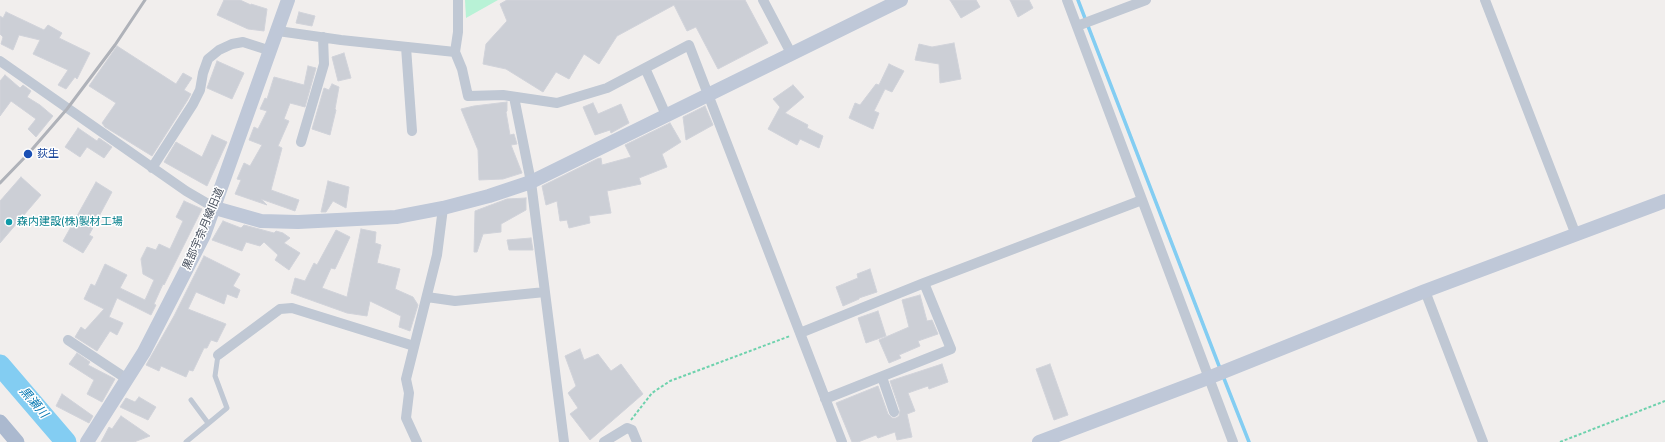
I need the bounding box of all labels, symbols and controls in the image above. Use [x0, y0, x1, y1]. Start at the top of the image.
place label: 荻生 [37, 147, 59, 161]
marker: 荻生 [22, 148, 34, 160]
street label: 黒部宇奈月線旧道 [181, 186, 227, 272]
place label: 森内建設(株)製材工場 [17, 215, 123, 229]
marker: 森内建設(株)製材工場 [4, 217, 14, 227]
water label: 黒瀬川 [16, 385, 50, 421]

